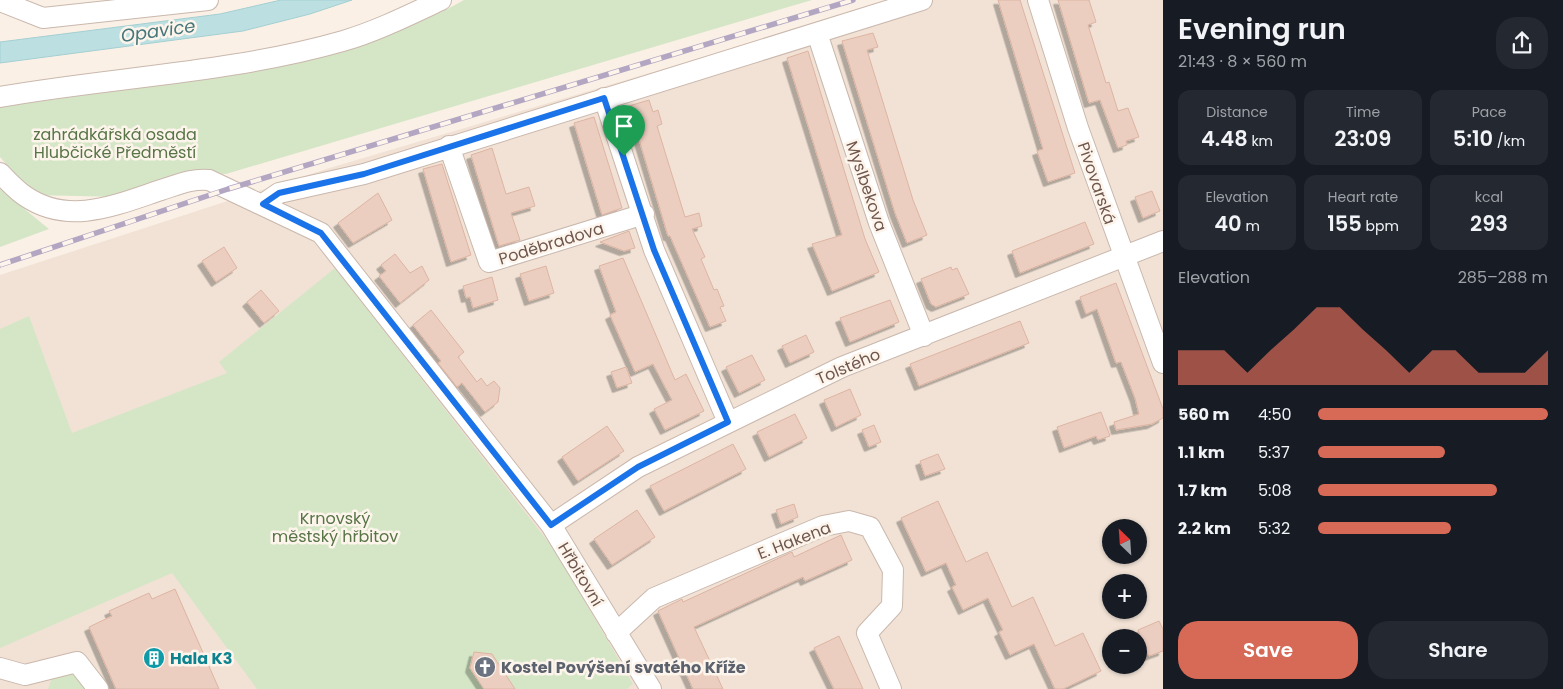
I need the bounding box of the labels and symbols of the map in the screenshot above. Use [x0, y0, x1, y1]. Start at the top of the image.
water label: Opavice [119, 13, 197, 48]
pin [603, 105, 645, 156]
park label: zahrádkářská osada Hlubčické Předměstí [33, 123, 197, 164]
street label: Myslbekova [840, 138, 893, 234]
street label: Pivovarská [1072, 139, 1121, 227]
street label: Poděbradova [496, 217, 606, 270]
street label: Tolstého [813, 343, 884, 390]
park label: Krnovský městský hřbitov [272, 507, 398, 548]
street label: E. Hakena [754, 516, 834, 565]
north arrow [1102, 519, 1148, 564]
street label: Hřbitovní [552, 538, 609, 611]
building icon: Hala K3 [142, 646, 166, 670]
place label: Hala K3 [170, 647, 232, 670]
church icon: Kostel Povýšení svatého Kříže [473, 655, 497, 679]
place label: Kostel Povýšení svatého Kříže [501, 656, 746, 679]

